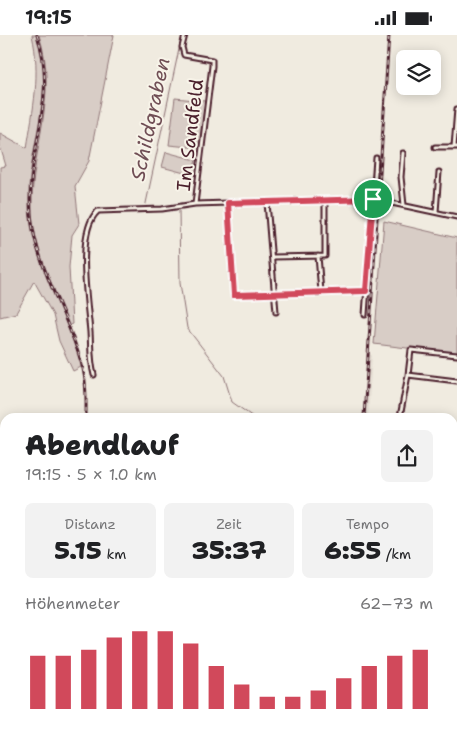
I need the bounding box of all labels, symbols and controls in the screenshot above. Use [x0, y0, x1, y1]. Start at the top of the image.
text: 19:15 [25, 5, 72, 30]
map controls [396, 50, 441, 95]
button: layers [396, 50, 441, 95]
water label: Schildgraben [124, 55, 176, 183]
street label: Im Sandfeld [171, 78, 209, 192]
pin [352, 178, 394, 220]
icon: arrive [359, 185, 387, 213]
text: Abendlauf [25, 426, 179, 464]
button: share [381, 430, 433, 482]
text: 19:15 · 5 × 1.0 km [25, 464, 157, 485]
text: Distanz [65, 515, 116, 533]
text: Zeit [216, 515, 242, 533]
text: Tempo [346, 515, 389, 533]
text: 5.15 [54, 533, 102, 567]
text: 35:37 [192, 533, 266, 567]
text: 6:55 [324, 533, 381, 567]
text: km [102, 545, 126, 563]
text: /km [381, 545, 411, 563]
text: Höhenmeter [25, 593, 120, 614]
text: 62–73 m [360, 593, 433, 614]

